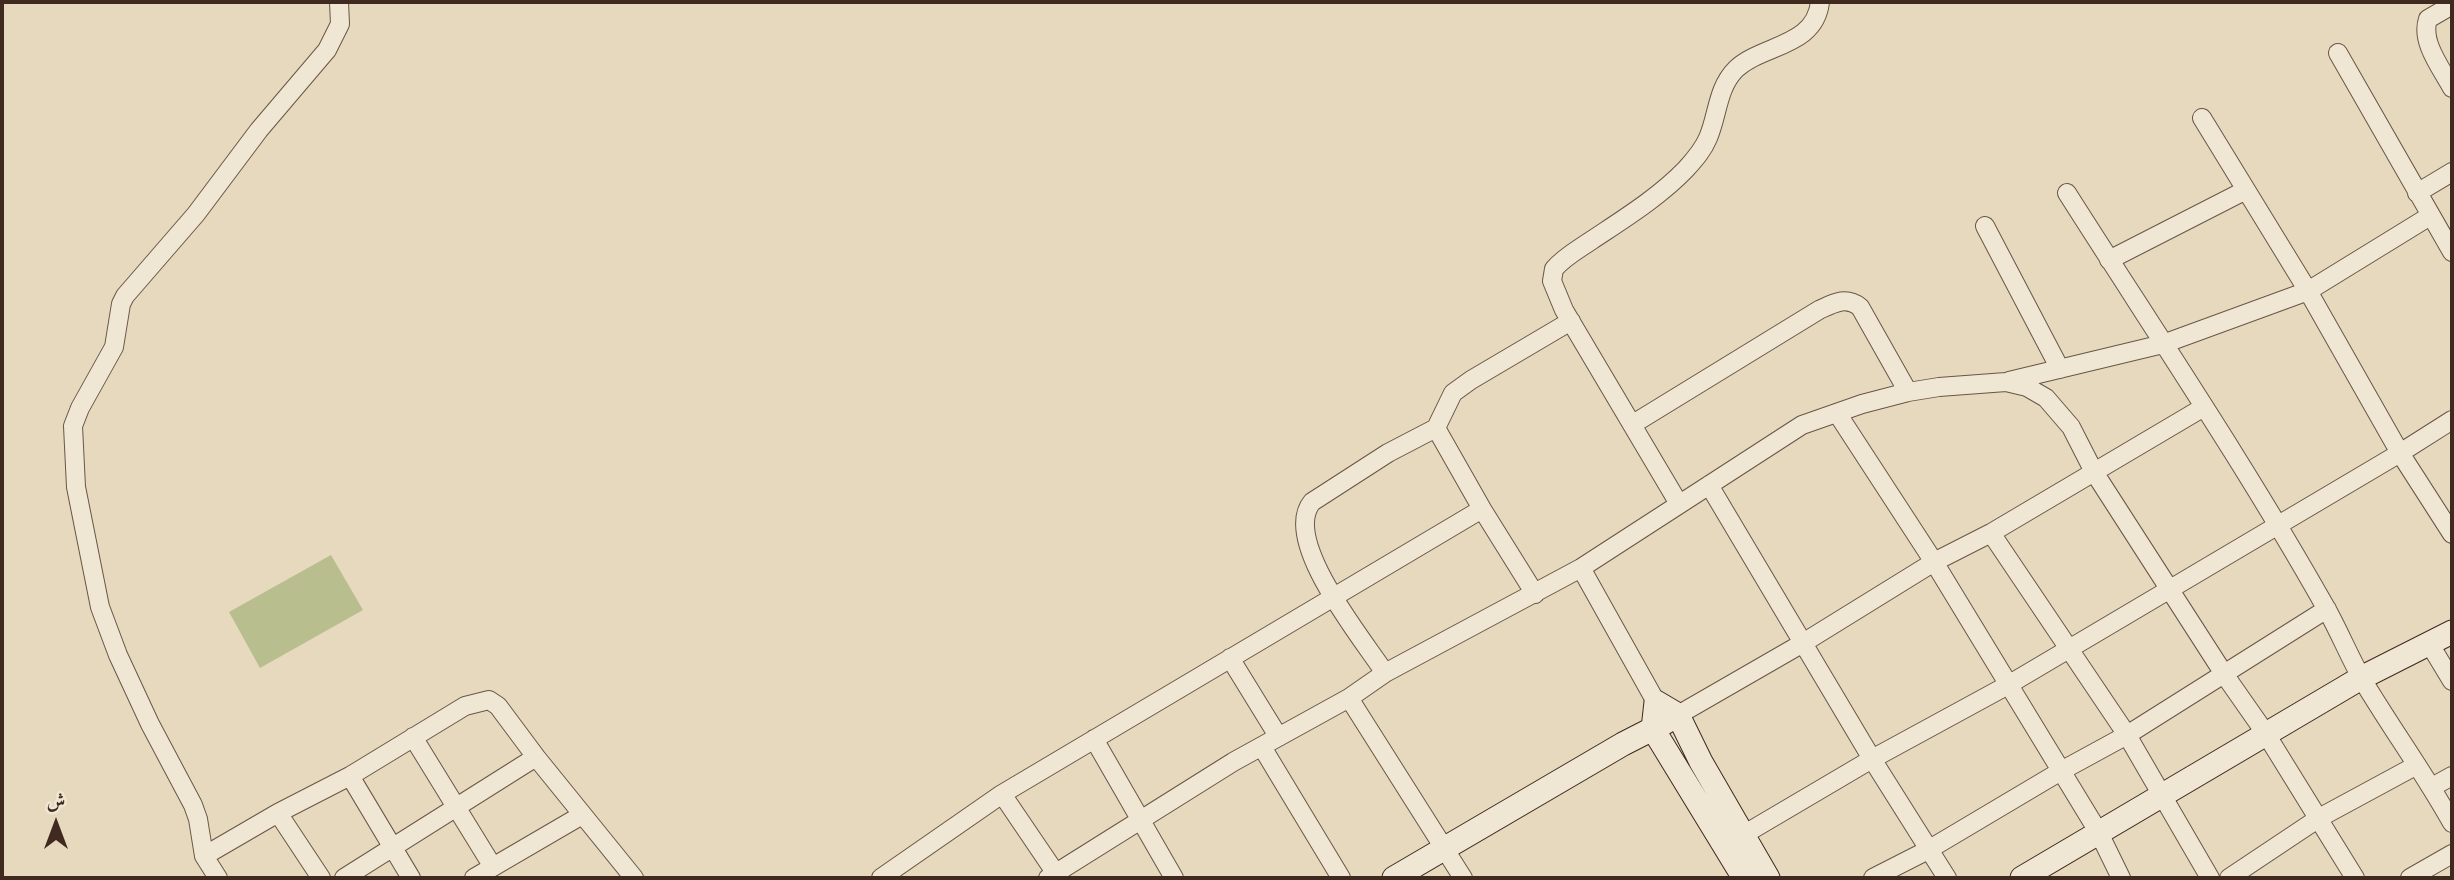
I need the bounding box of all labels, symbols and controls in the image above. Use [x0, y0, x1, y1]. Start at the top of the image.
north arrow [21, 789, 91, 859]
text: ش [47, 789, 65, 816]

